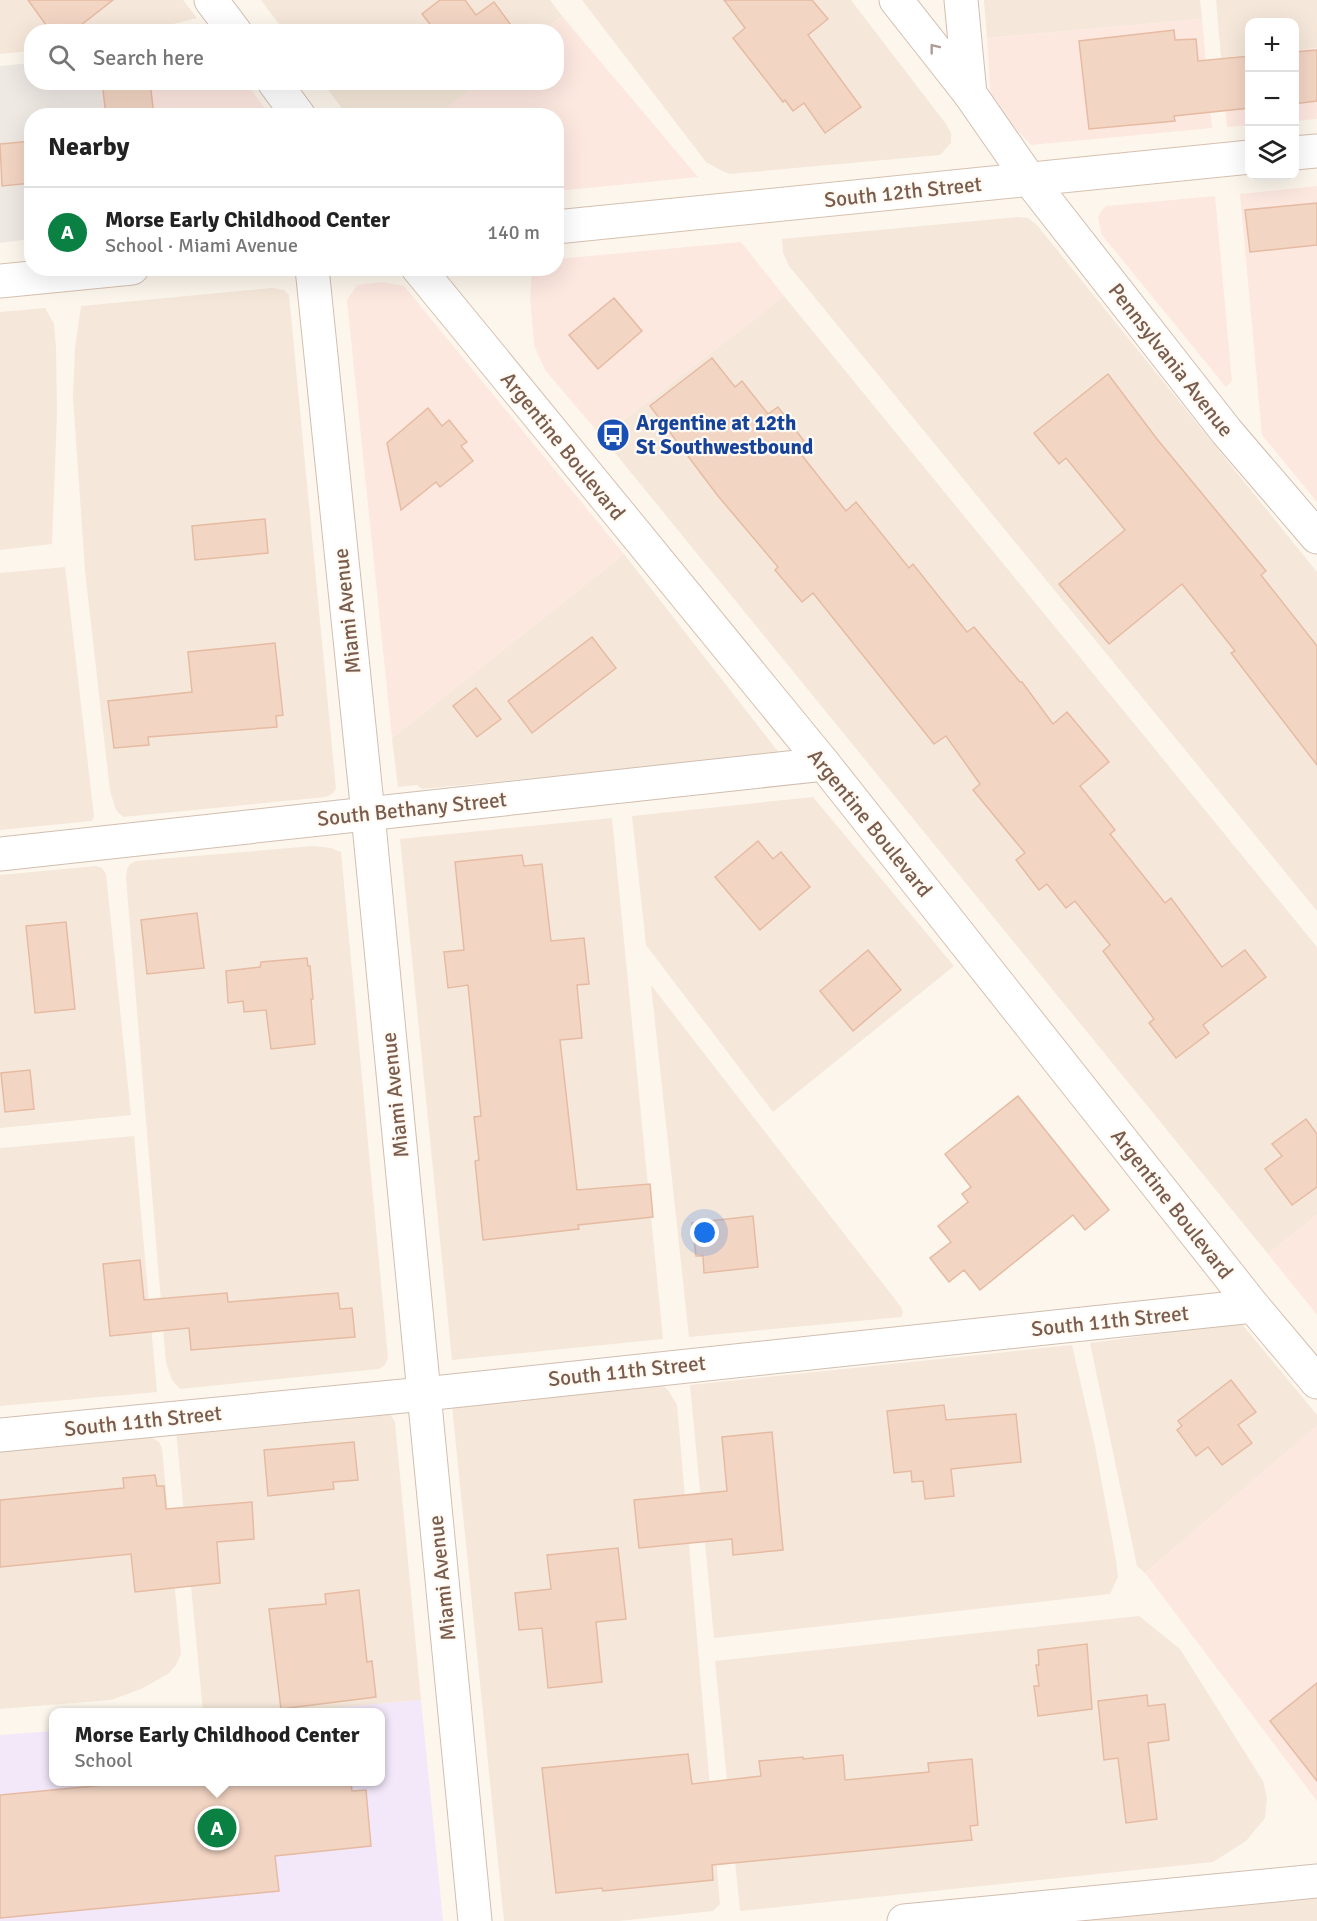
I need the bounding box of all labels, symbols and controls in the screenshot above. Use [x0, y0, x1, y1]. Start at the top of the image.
map controls [1245, 18, 1299, 180]
button: + [1245, 18, 1299, 72]
search box [24, 24, 564, 90]
icon: search [45, 41, 78, 74]
text: Search here [93, 44, 204, 71]
one-way arrow [930, 44, 941, 55]
button: − [1245, 72, 1299, 126]
button: layers [1245, 126, 1299, 180]
text: Nearby [48, 131, 129, 163]
street label: South 12th Street [823, 171, 983, 213]
text: Morse Early Childhood Center [105, 206, 390, 233]
text: A [61, 220, 74, 245]
text: 140 m [487, 220, 540, 245]
text: School · Miami Avenue [105, 233, 298, 258]
street label: Pennsylvania Avenue [1103, 278, 1239, 442]
street label: Argentine Boulevard [495, 367, 631, 525]
place label: Argentine at 12th St Southwestbound [636, 410, 813, 460]
bus stop icon: Argentine at 12th St Southwestbound [595, 417, 631, 453]
street label: Miami Avenue [327, 547, 367, 675]
street label: Argentine Boulevard [802, 744, 938, 902]
street label: South Bethany Street [316, 786, 508, 832]
street label: Miami Avenue [375, 1031, 415, 1159]
street label: Argentine Boulevard [1105, 1124, 1239, 1284]
your location [690, 1218, 719, 1247]
street label: South 11th Street [1030, 1300, 1190, 1342]
street label: South 11th Street [547, 1350, 707, 1392]
street label: South 11th Street [63, 1400, 223, 1442]
street label: Miami Avenue [422, 1514, 462, 1642]
popup [49, 1708, 385, 1786]
text: Morse Early Childhood Center [74, 1721, 360, 1748]
text: School [74, 1748, 133, 1773]
pin: A [198, 1806, 236, 1850]

